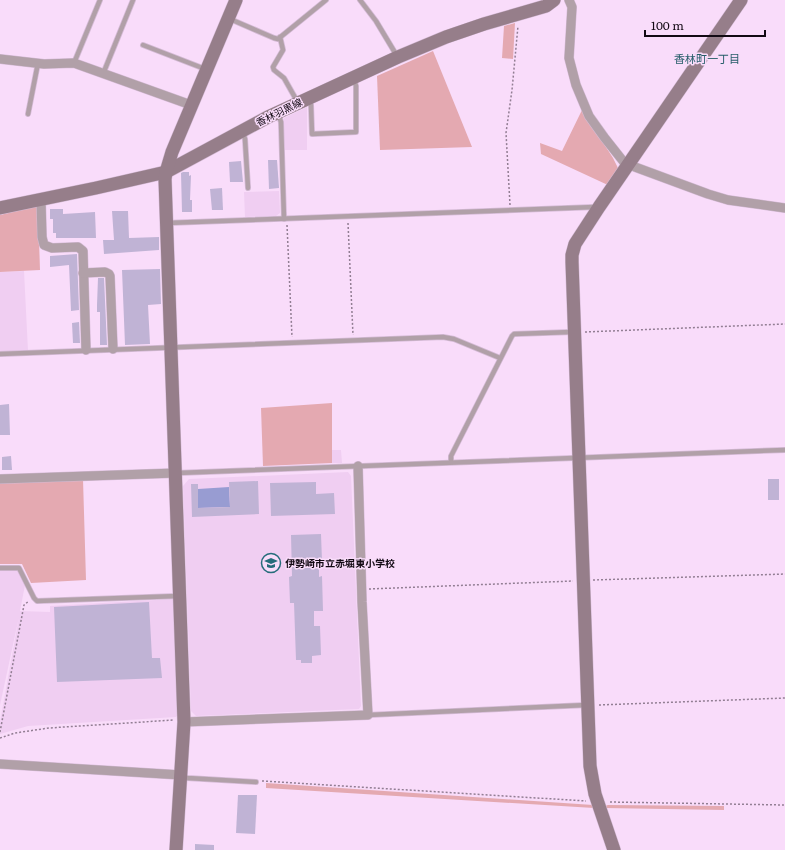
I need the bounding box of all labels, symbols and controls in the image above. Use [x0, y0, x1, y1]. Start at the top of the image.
scale bar [645, 12, 765, 38]
text: 100 m [651, 16, 684, 34]
district label: 香林町一丁目 [674, 50, 740, 66]
street label: 香林羽黒線 [253, 94, 305, 129]
school or university icon: 伊勢崎市立赤堀東小学校 [260, 552, 282, 574]
place label: 伊勢崎市立赤堀東小学校 [285, 555, 395, 570]

